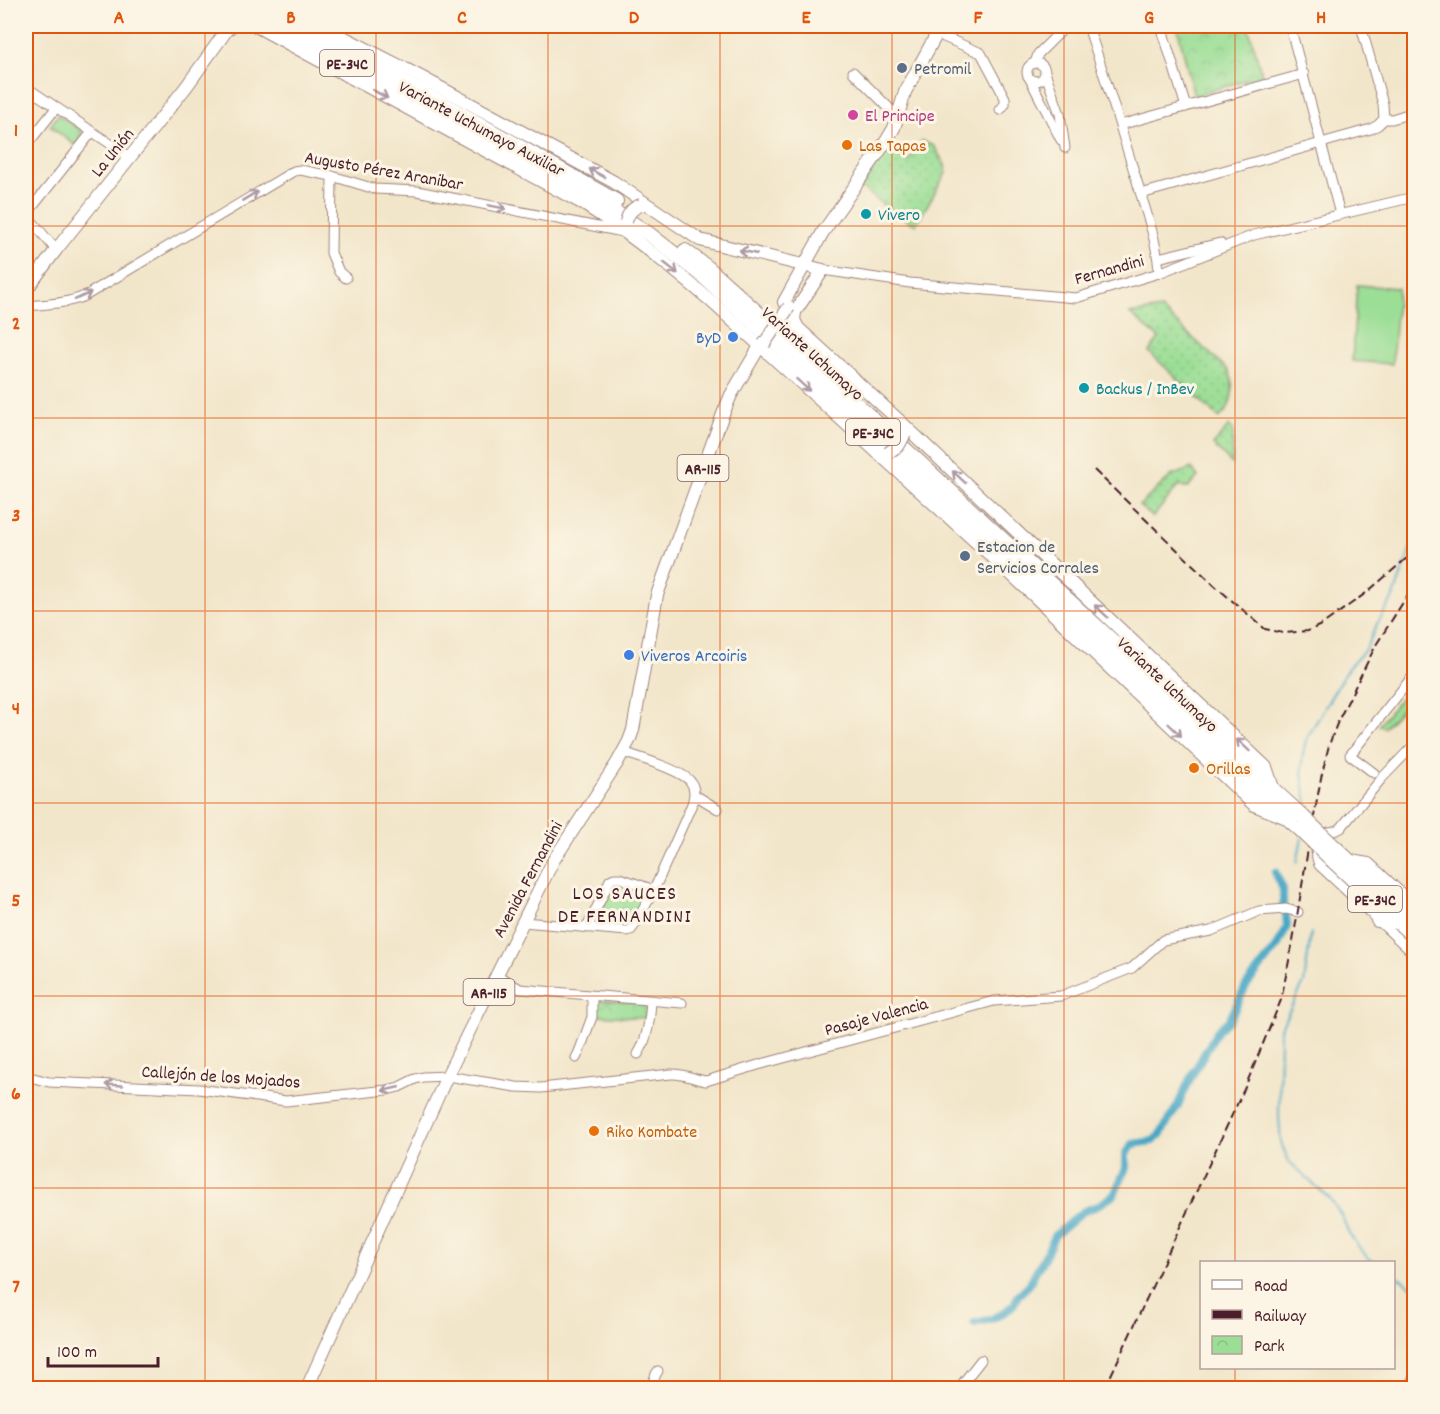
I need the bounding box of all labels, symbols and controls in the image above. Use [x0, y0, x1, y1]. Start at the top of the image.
text: A [114, 5, 125, 33]
text: B [286, 5, 296, 33]
text: C [457, 5, 467, 33]
text: D [629, 5, 640, 33]
text: E [801, 5, 811, 33]
text: F [974, 5, 984, 33]
text: G [1144, 5, 1154, 33]
text: H [1316, 5, 1326, 33]
road number: PE-34C [320, 50, 374, 76]
place label: Petromil [914, 58, 972, 83]
marker: Petromil [895, 61, 909, 75]
street label: Variante Uchumayo Auxiliar [393, 76, 569, 185]
one-way arrow [371, 89, 389, 100]
place label: El Principe [865, 105, 935, 130]
marker: El Principe [846, 108, 860, 122]
text: 1 [14, 118, 18, 146]
street label: La Unión [86, 124, 141, 183]
place label: Las Tapas [859, 135, 926, 160]
marker: Las Tapas [840, 138, 854, 152]
street label: Augusto Pérez Aranibar [302, 146, 465, 199]
one-way arrow [589, 167, 606, 179]
one-way arrow [241, 190, 258, 202]
one-way arrow [487, 202, 506, 213]
place label: Vivero [878, 204, 920, 229]
marker: Vivero [859, 207, 873, 221]
one-way arrow [738, 246, 757, 258]
street label: Fernandini [1072, 250, 1147, 293]
one-way arrow [663, 261, 679, 274]
one-way arrow [73, 290, 91, 301]
street label: Variante Uchumayo [754, 302, 868, 408]
text: 2 [12, 311, 20, 339]
place label: ByD [696, 327, 721, 352]
marker: ByD [726, 330, 740, 344]
one-way arrow [795, 378, 810, 392]
place label: Backus / InBev [1096, 378, 1195, 403]
marker: Backus / InBev [1077, 381, 1091, 395]
road number: PE-34C [846, 419, 900, 445]
road number: AR-115 [678, 455, 728, 481]
one-way arrow [952, 470, 967, 484]
text: 3 [12, 503, 20, 531]
place label: Estacion de Servicios Corrales [977, 536, 1099, 582]
marker: Estacion de Servicios Corrales [958, 549, 972, 563]
one-way arrow [1093, 604, 1108, 618]
street label: Variante Uchumayo [1110, 632, 1223, 739]
place label: Viveros Arcoiris [641, 645, 747, 670]
marker: Viveros Arcoiris [622, 648, 636, 662]
text: 4 [12, 696, 20, 724]
one-way arrow [1167, 722, 1182, 736]
one-way arrow [1235, 738, 1250, 752]
place label: Orillas [1206, 758, 1251, 783]
marker: Orillas [1187, 761, 1201, 775]
street label: Avenida Fernandini [488, 817, 571, 943]
district label: LOS SAUCES DE FERNANDINI [558, 881, 692, 932]
road number: PE-34C [1348, 886, 1402, 912]
text: 5 [11, 888, 21, 916]
road number: AR-115 [464, 979, 514, 1005]
street label: Pasaje Valencia [822, 992, 932, 1044]
street label: Callejón de los Mojados [141, 1060, 301, 1097]
one-way arrow [104, 1080, 124, 1091]
text: 6 [11, 1081, 21, 1109]
one-way arrow [382, 1083, 401, 1095]
place label: Riko Kombate [606, 1121, 697, 1146]
marker: Riko Kombate [587, 1124, 601, 1138]
legend [1200, 1261, 1395, 1369]
text: 7 [12, 1274, 20, 1302]
text: Road [1254, 1275, 1288, 1300]
text: Railway [1254, 1305, 1307, 1330]
scale bar [48, 1330, 158, 1368]
text: Park [1254, 1335, 1285, 1360]
text: 100 m [57, 1341, 97, 1366]

